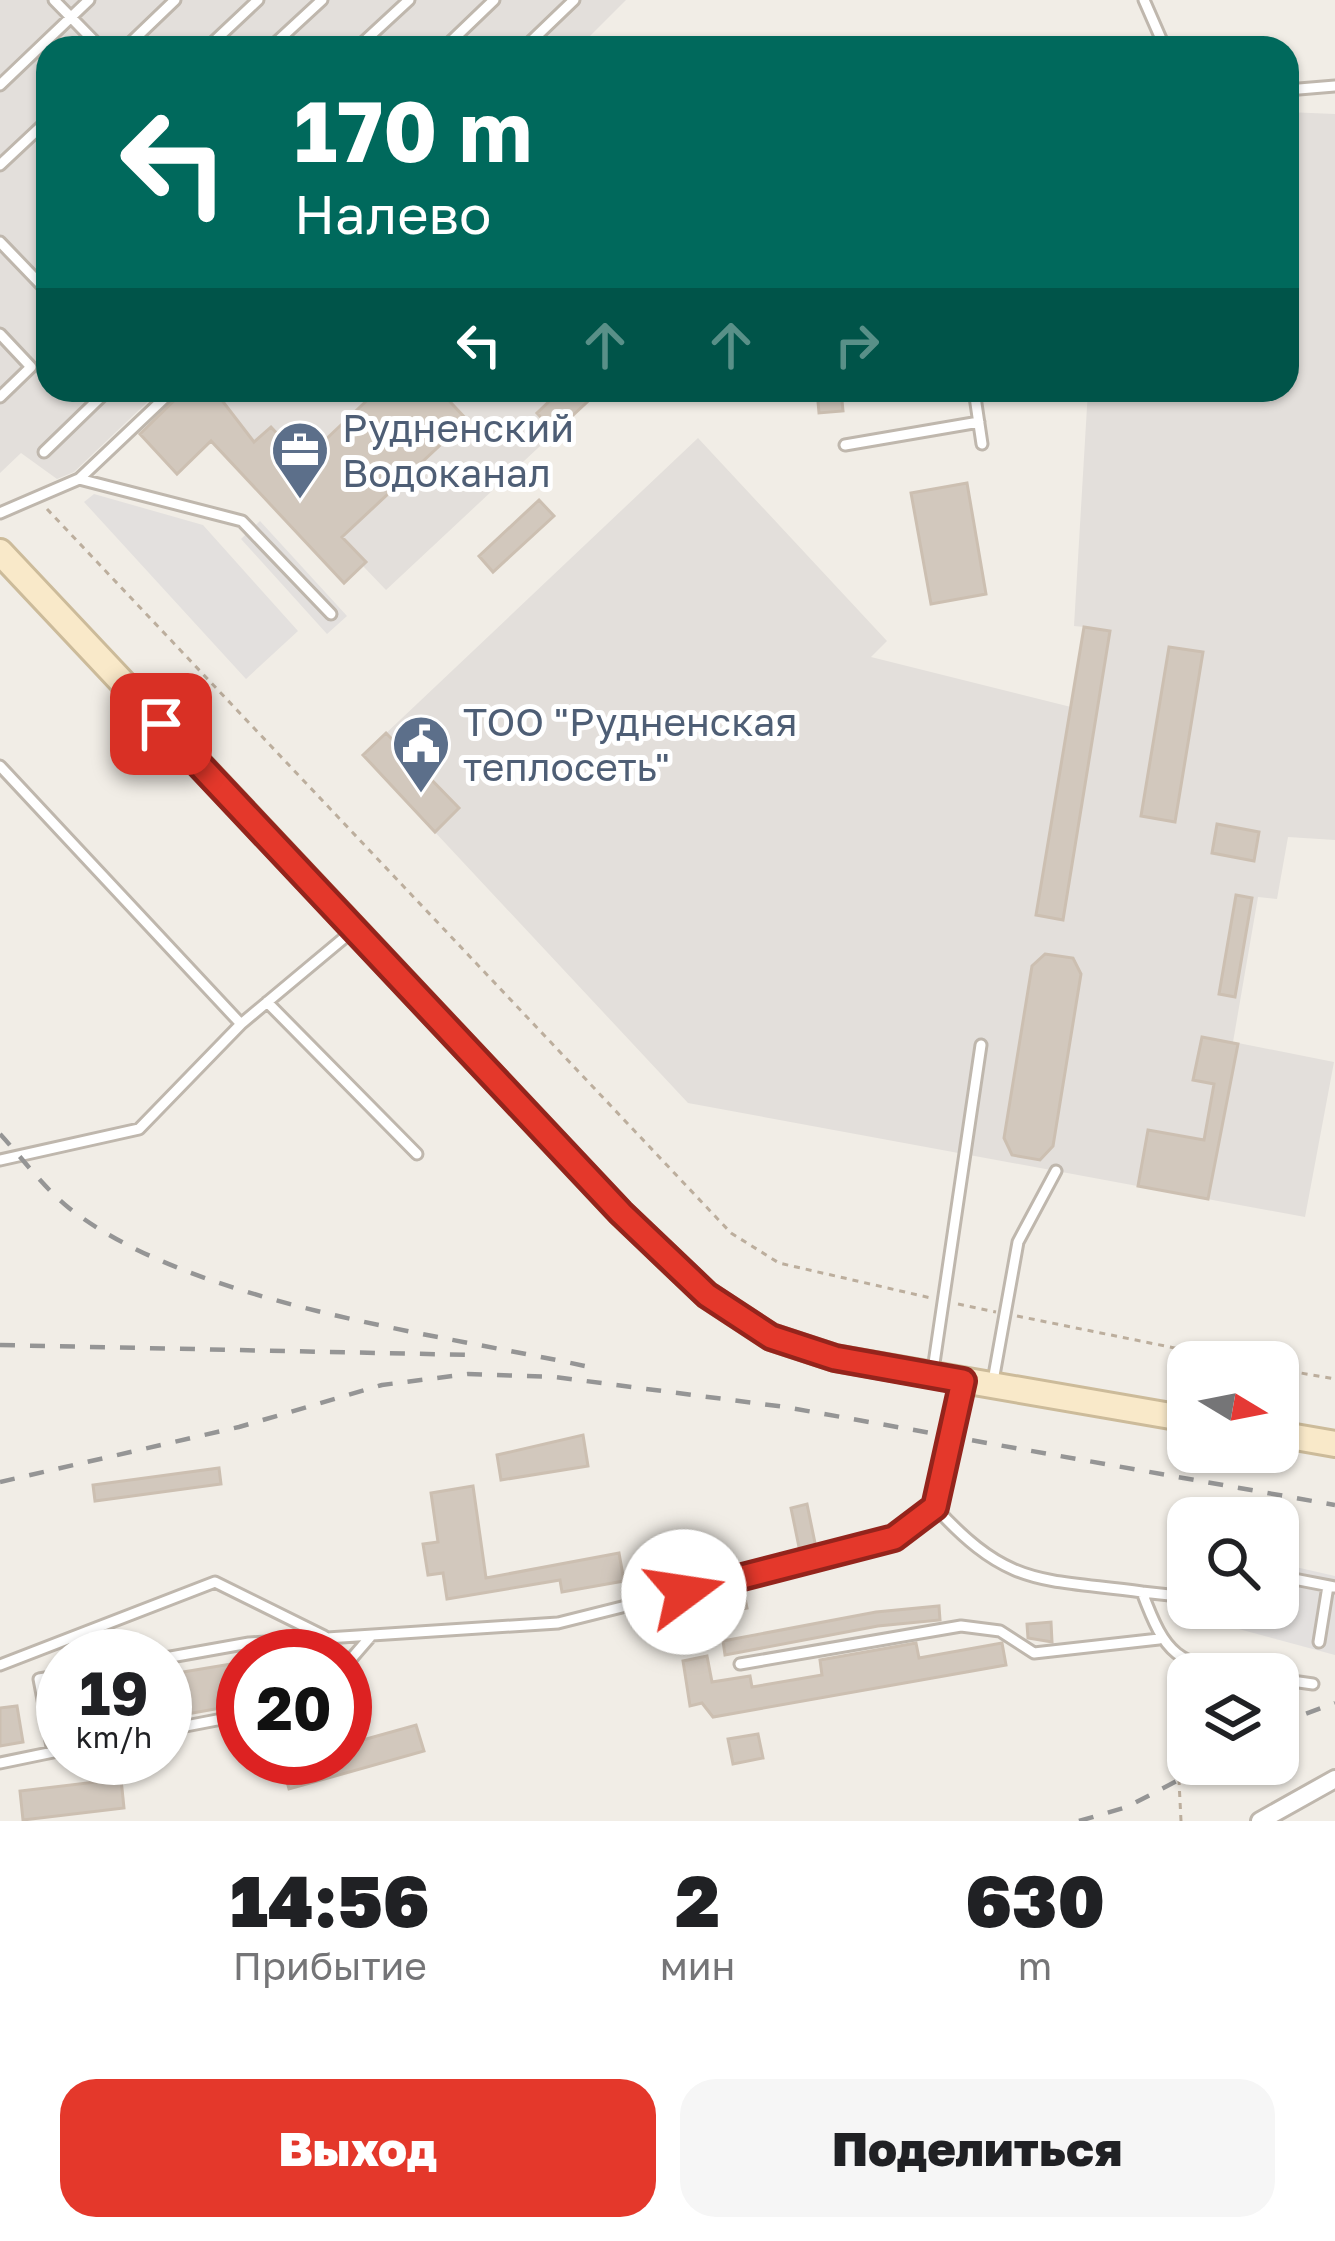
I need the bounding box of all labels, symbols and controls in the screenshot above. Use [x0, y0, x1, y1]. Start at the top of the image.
text: 170 m [294, 80, 532, 180]
icon: left [96, 84, 252, 240]
text: Налево [294, 181, 491, 246]
icon: left [446, 312, 512, 378]
icon: ahead [572, 312, 638, 378]
icon: ahead [698, 312, 764, 378]
icon: right [824, 312, 890, 378]
place label: Рудненский Водоканал [342, 404, 574, 496]
office icon: Рудненский Водоканал [269, 419, 331, 501]
pin [110, 673, 212, 775]
icon: arrive [128, 691, 194, 757]
place label: ТОО "Рудненская теплосеть" [463, 698, 797, 790]
public building icon: ТОО "Рудненская теплосеть" [390, 713, 452, 795]
north arrow [1167, 1341, 1299, 1473]
map controls [1167, 1341, 1299, 1785]
button: search [1167, 1497, 1299, 1629]
position arrow [621, 1529, 747, 1655]
speed limit sign: 20 [216, 1629, 372, 1785]
button: layers [1167, 1653, 1299, 1785]
text: 19 [79, 1656, 148, 1728]
text: km/h [76, 1719, 152, 1755]
text: 14:56 [230, 1856, 430, 1943]
text: 2 [675, 1856, 720, 1943]
text: 630 [965, 1856, 1105, 1943]
text: Прибытие [233, 1942, 427, 1989]
text: мин [660, 1942, 735, 1989]
text: m [1018, 1942, 1052, 1989]
button: Выход [60, 2079, 656, 2217]
button: Поделиться [680, 2079, 1275, 2217]

